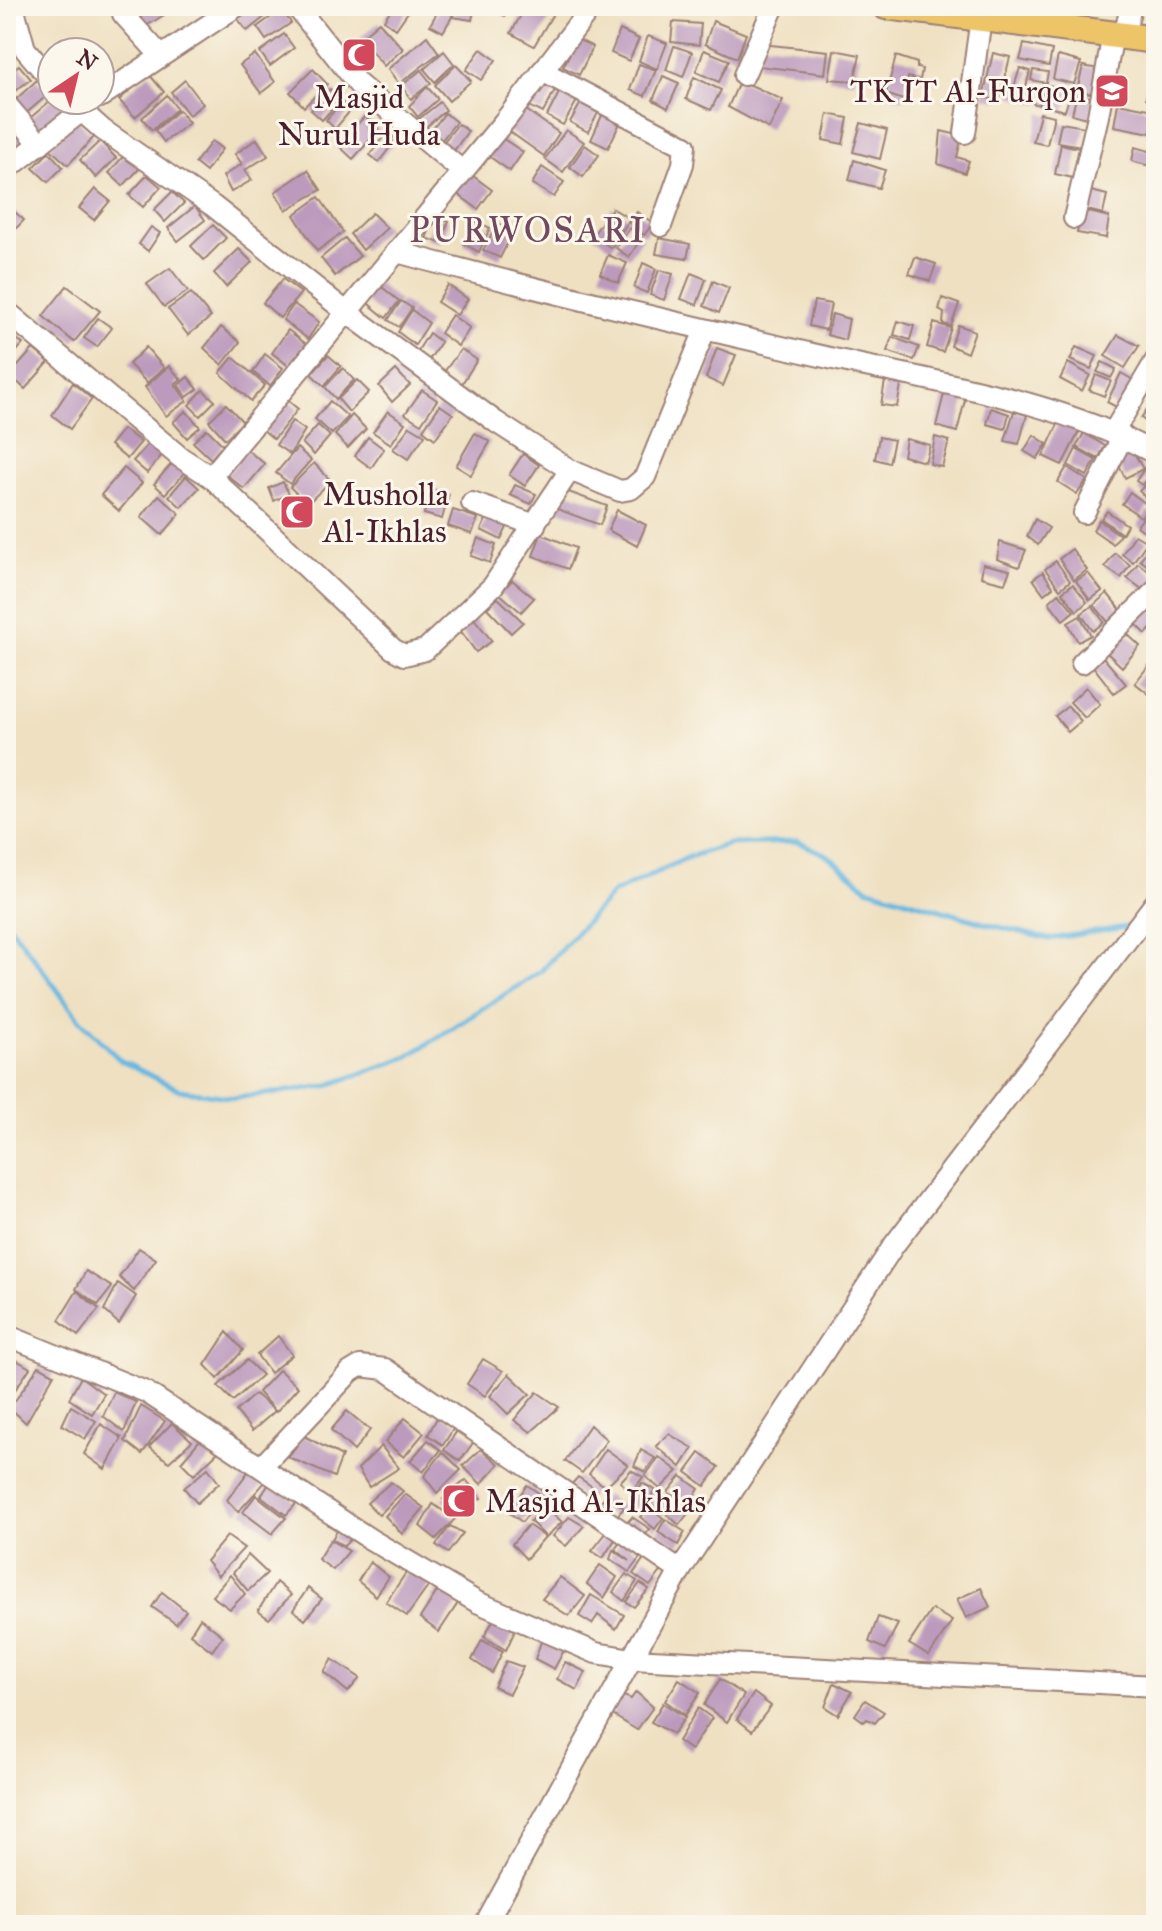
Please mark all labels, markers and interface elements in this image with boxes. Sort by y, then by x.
north arrow [36,36,116,116]
mosque icon: Masjid Nurul Huda [340,36,378,74]
text: N [72,44,103,77]
place label: TK IT Al-Furqon [850,72,1086,111]
school or university icon: TK IT Al-Furqon [1093,72,1131,110]
place label: Masjid Nurul Huda [278,78,441,154]
district label: PURWOSARI [409,208,647,252]
place label: Musholla Al-Ikhlas [321,475,450,551]
mosque icon: Musholla Al-Ikhlas [278,493,316,531]
mosque icon: Masjid Al-Ikhlas [440,1482,478,1520]
place label: Masjid Al-Ikhlas [485,1482,706,1521]

